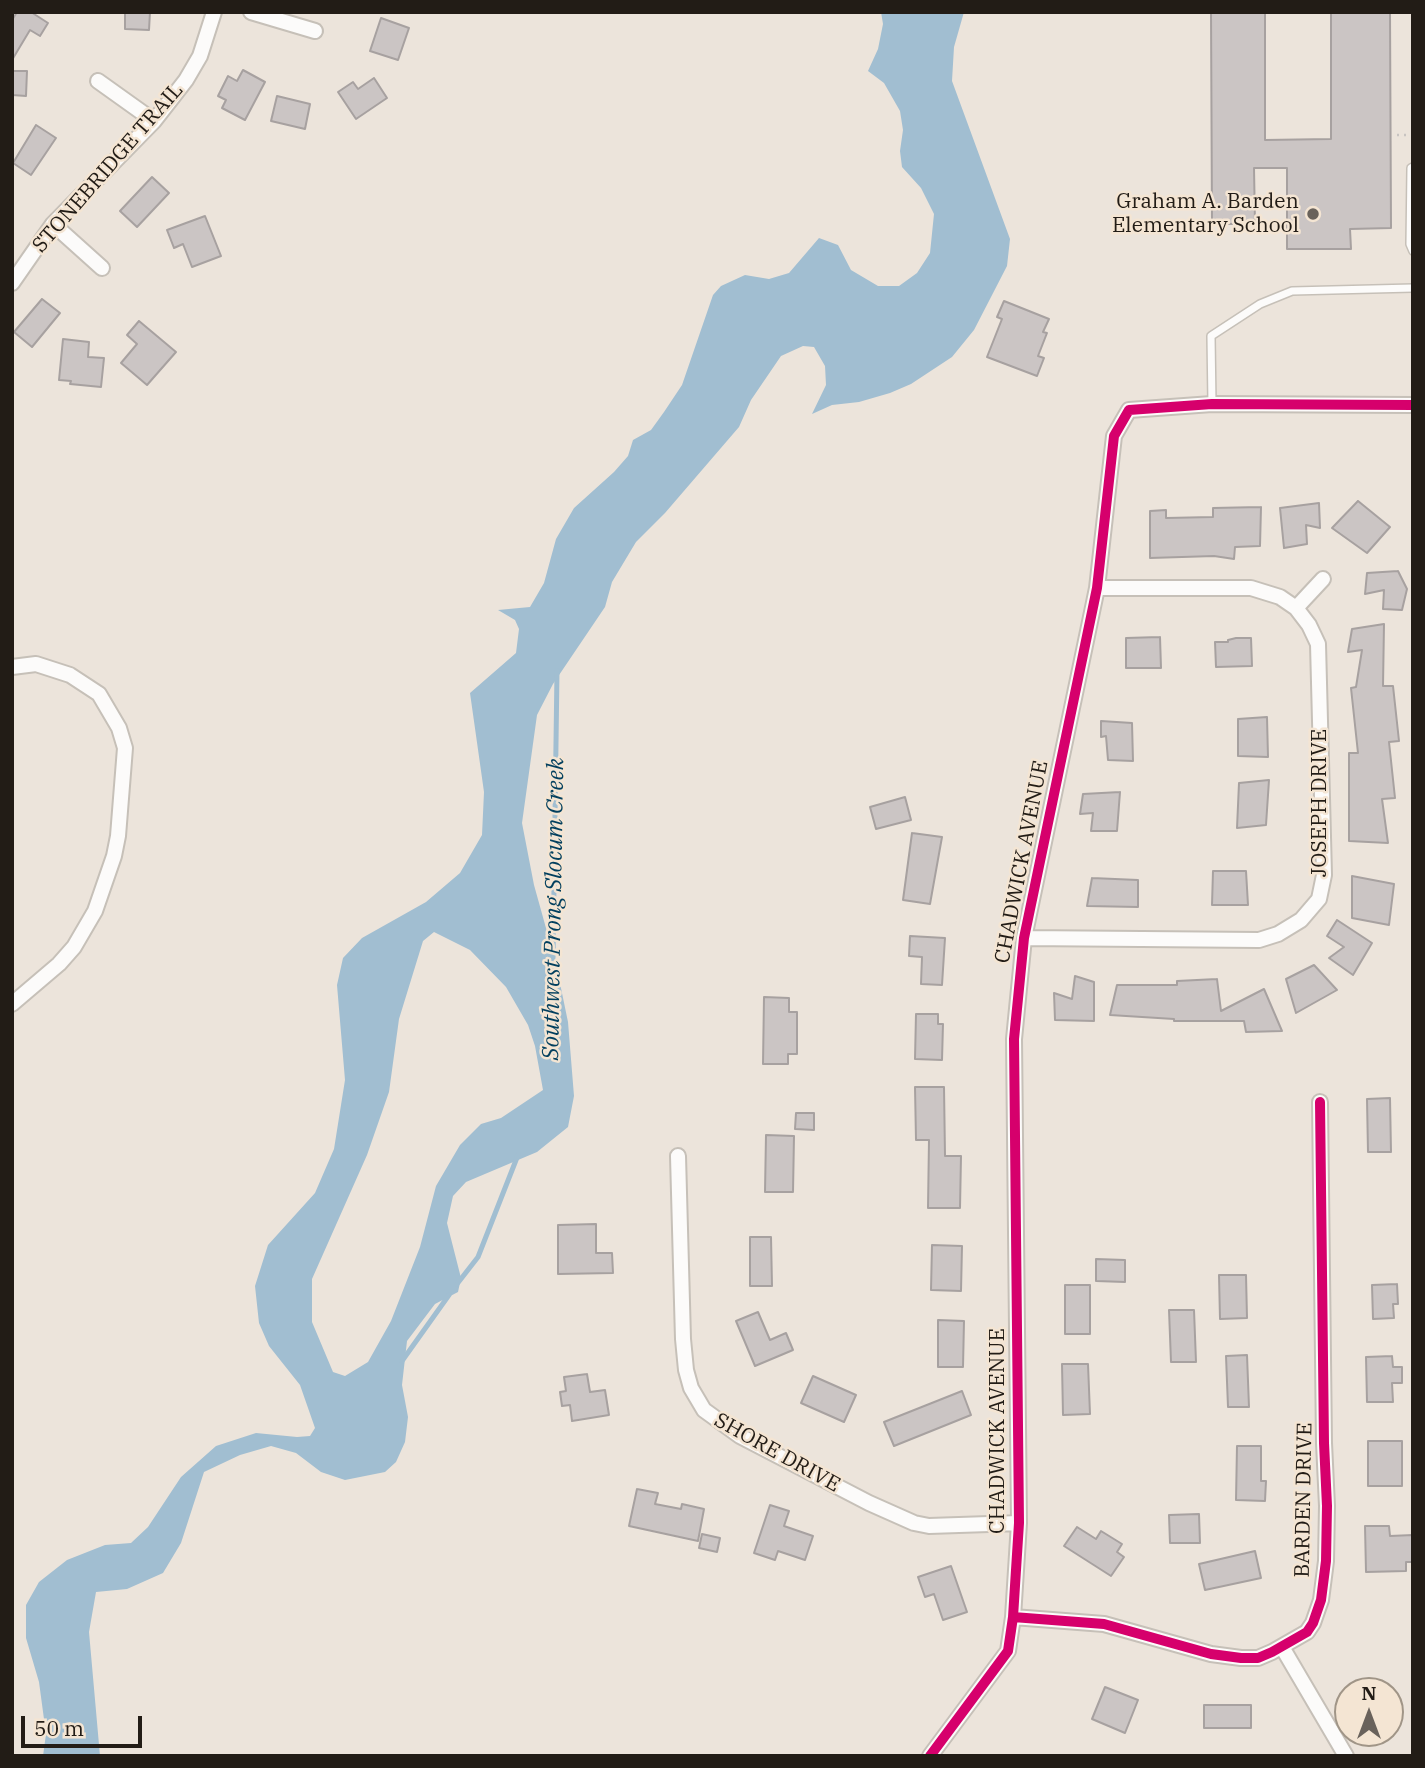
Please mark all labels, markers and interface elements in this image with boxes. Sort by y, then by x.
street label: STONEBRIDGE TRAIL [27,78,189,258]
place label: Graham A. Barden Elementary School [1112,189,1299,239]
marker: Graham A. Barden Elementary School [1305,206,1321,222]
street label: JOSEPH DRIVE [1307,729,1333,877]
water label: Southwest Prong Slocum Creek [538,758,570,1060]
street label: CHADWICK AVENUE [990,759,1054,965]
street label: CHADWICK AVENUE [985,1328,1011,1534]
street label: SHORE DRIVE [710,1408,844,1498]
street label: BARDEN DRIVE [1290,1422,1318,1578]
north arrow [1334,1677,1404,1747]
text: N [1361,1681,1377,1705]
scale bar [24,1702,145,1746]
text: 50 m [34,1714,84,1742]

